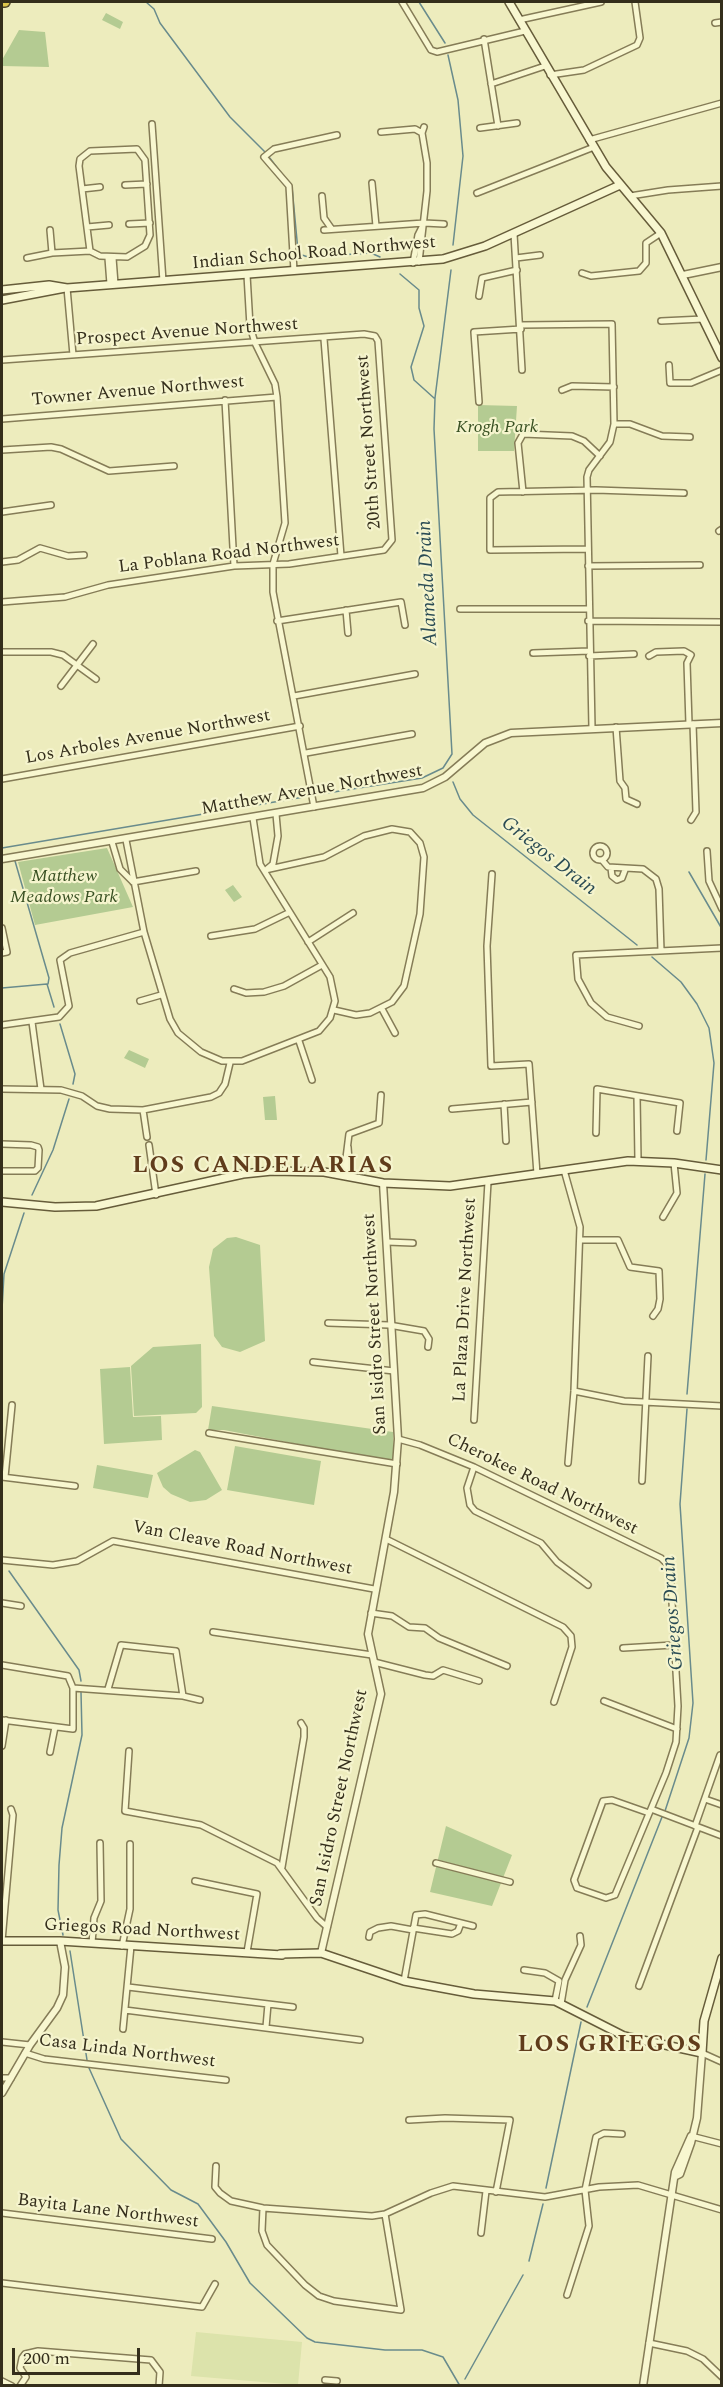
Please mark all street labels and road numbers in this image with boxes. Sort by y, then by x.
street label: Indian School Road Northwest [191,233,437,275]
street label: Prospect Avenue Northwest [75,314,299,352]
street label: 20th Street Northwest [353,354,387,530]
street label: Towner Avenue Northwest [31,372,245,412]
street label: La Poblana Road Northwest [117,531,341,579]
street label: Los Arboles Avenue Northwest [24,706,272,770]
street label: Matthew Avenue Northwest [200,761,424,821]
street label: La Plaza Drive Northwest [450,1197,482,1403]
street label: San Isidro Street Northwest [359,1213,393,1435]
street label: Cherokee Road Northwest [443,1429,641,1541]
street label: Van Cleave Road Northwest [130,1517,354,1581]
street label: San Isidro Street Northwest [306,1687,374,1909]
street label: Griegos Road Northwest [43,1915,241,1947]
street label: Casa Linda Northwest [37,2030,217,2074]
street label: Bayita Lane Northwest [16,2190,200,2234]

